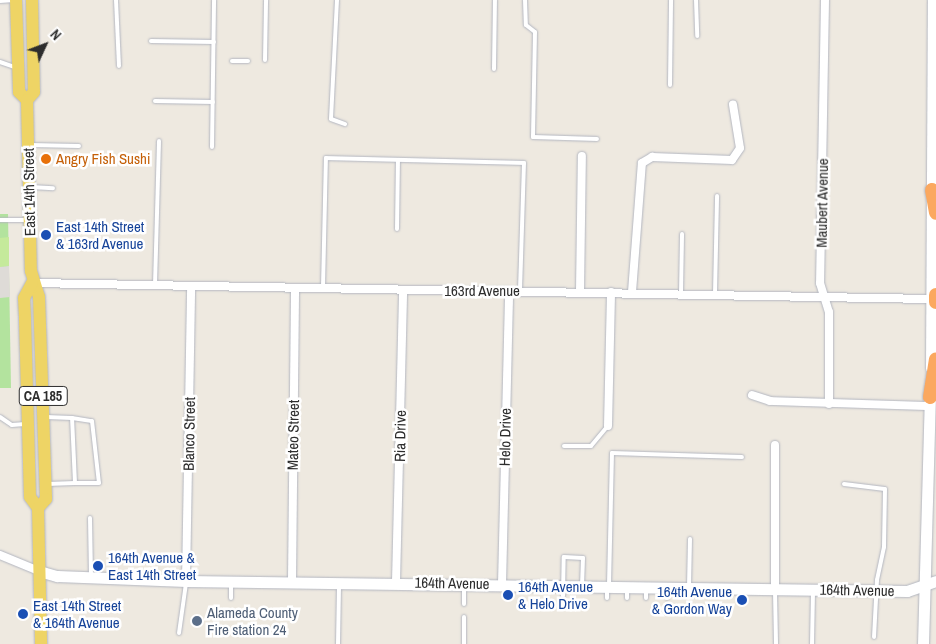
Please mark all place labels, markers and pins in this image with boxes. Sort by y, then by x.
place label: Angry Fish Sushi [56,150,150,168]
marker: Angry Fish Sushi [40,153,52,165]
place label: East 14th Street & 163rd Avenue [56,217,144,252]
marker: East 14th Street & 163rd Avenue [40,229,52,241]
place label: 164th Avenue & East 14th Street [108,548,196,583]
marker: 164th Avenue & East 14th Street [92,560,104,572]
place label: 164th Avenue & Helo Drive [518,577,594,612]
place label: 164th Avenue & Gordon Way [652,582,732,617]
marker: 164th Avenue & Helo Drive [502,589,514,601]
marker: 164th Avenue & Gordon Way [736,594,748,606]
place label: East 14th Street & 164th Avenue [33,596,121,631]
place label: Alameda County Fire station 24 [207,603,298,638]
marker: East 14th Street & 164th Avenue [17,608,29,620]
marker: Alameda County Fire station 24 [191,615,203,627]

